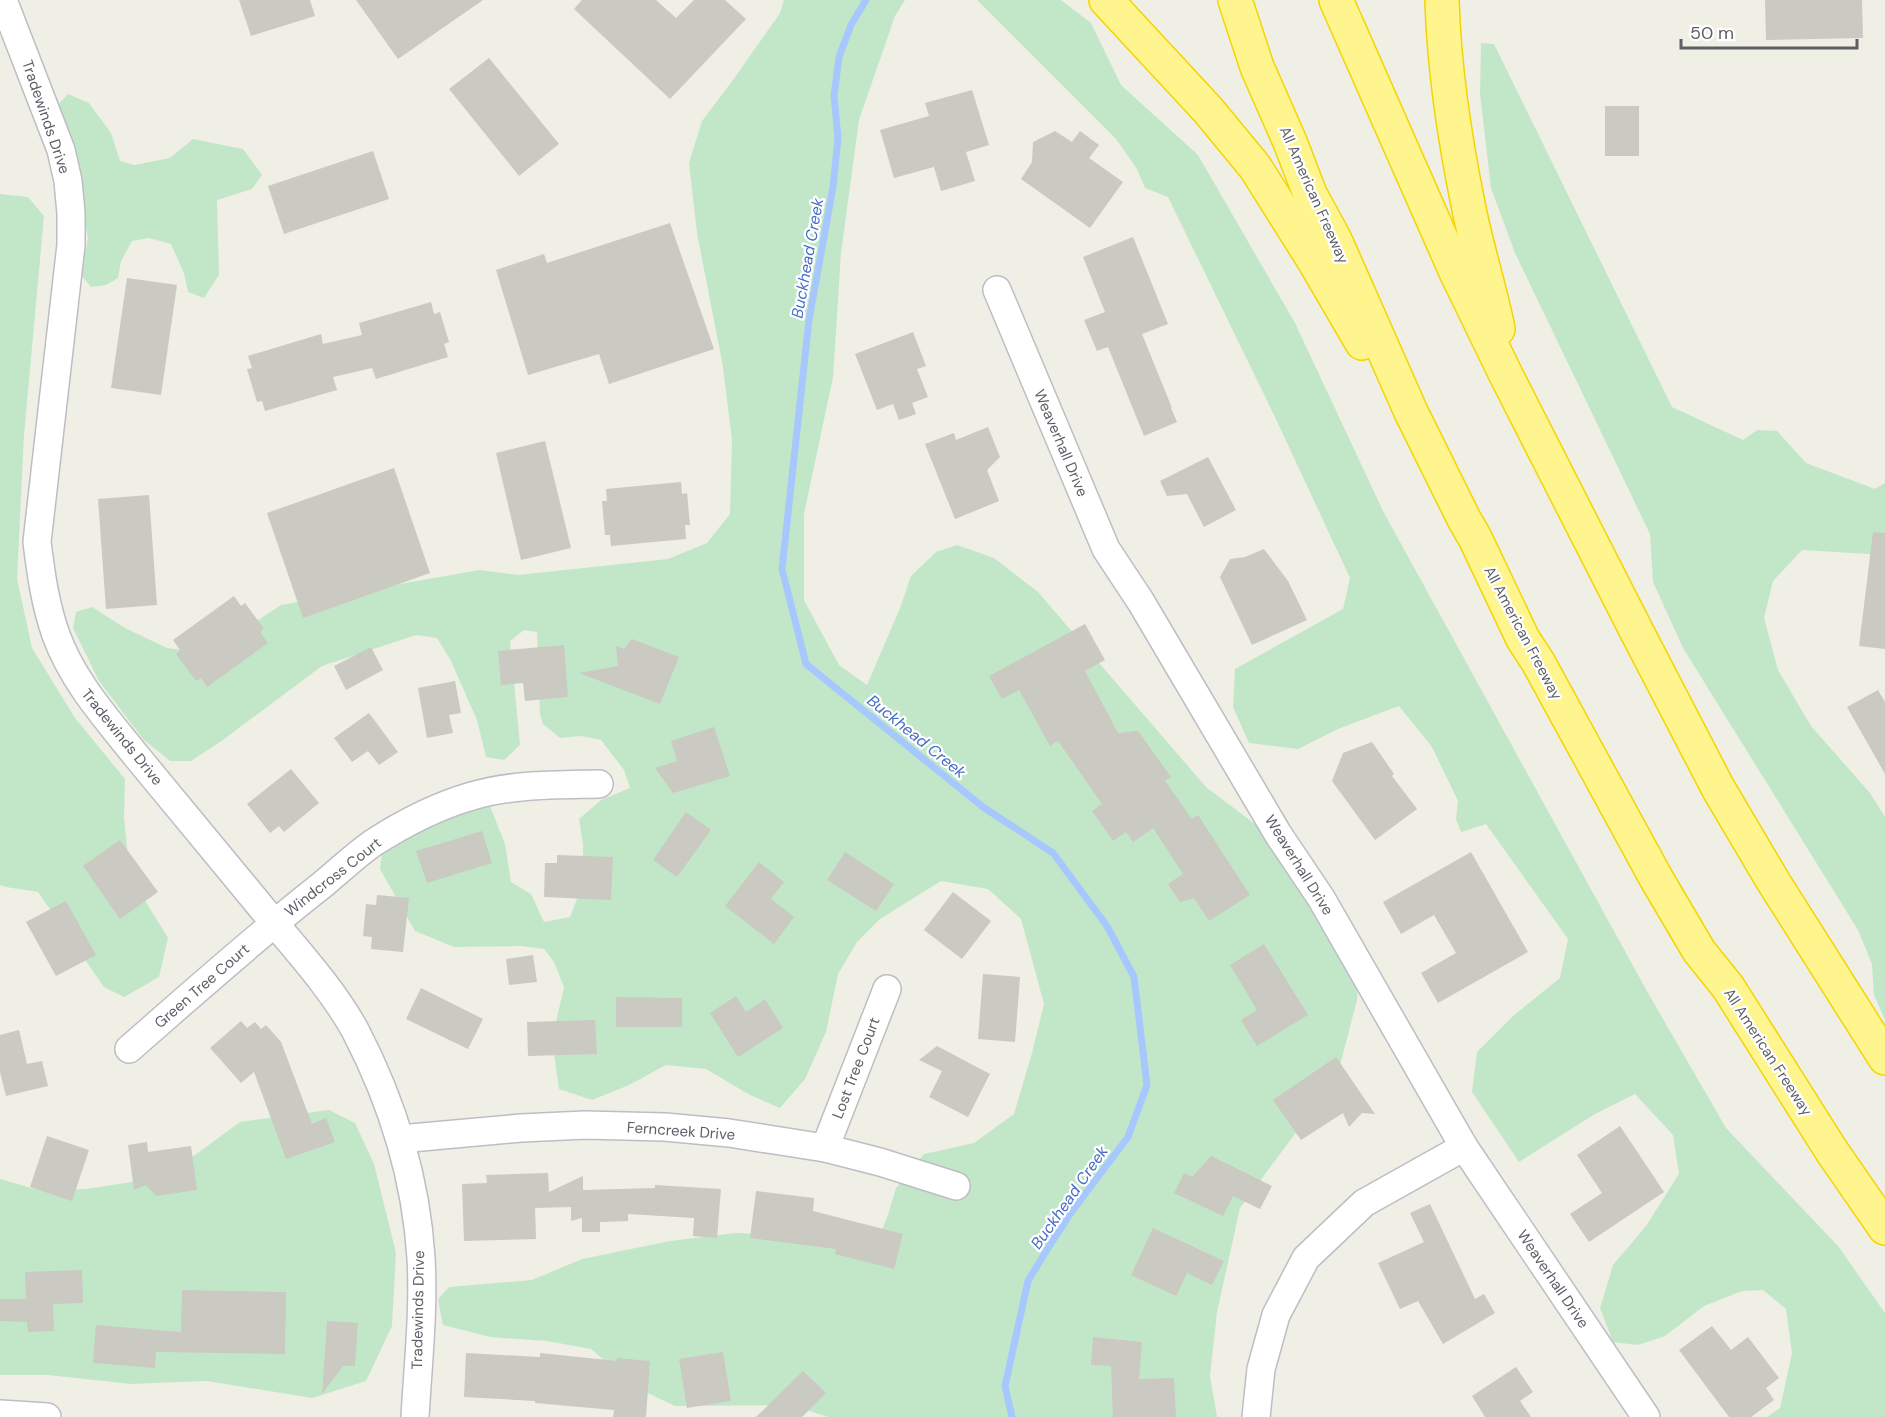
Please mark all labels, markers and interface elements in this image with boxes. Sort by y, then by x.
scale bar [1681,12,1856,50]
text: 50 m [1690,21,1734,45]
street label: Tradewinds Drive [17,57,75,177]
street label: All American Freeway [1275,123,1354,267]
water label: Buckhead Creek [787,196,829,320]
street label: Weaverhall Drive [1029,386,1093,500]
street label: All American Freeway [1479,563,1567,704]
street label: Tradewinds Drive [77,684,167,790]
water label: Buckhead Creek [863,690,971,783]
street label: Weaverhall Drive [1260,811,1338,919]
street label: Windcross Court [281,833,386,921]
street label: Green Tree Court [150,939,254,1033]
street label: All American Freeway [1719,984,1817,1120]
street label: Lost Tree Court [827,1014,885,1122]
street label: Ferncreek Drive [626,1117,736,1145]
water label: Buckhead Creek [1026,1141,1113,1253]
street label: Weaverhall Drive [1513,1226,1593,1332]
street label: Tradewinds Drive [407,1250,429,1370]

